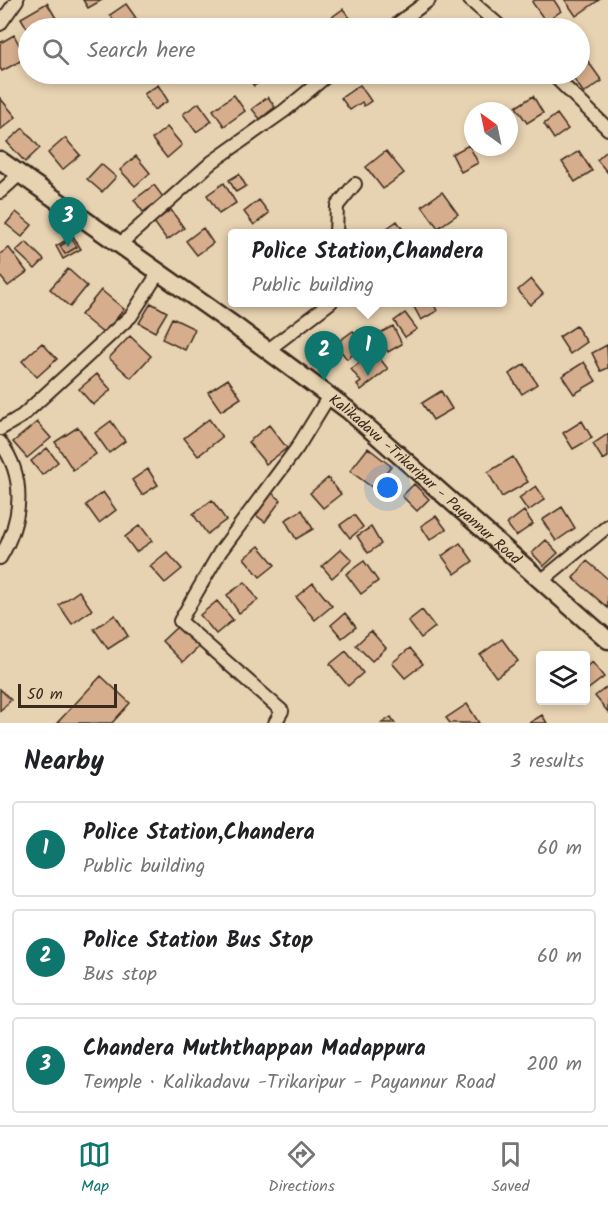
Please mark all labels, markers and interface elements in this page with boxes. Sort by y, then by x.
search box [18,18,590,84]
text: Search here [87,34,195,69]
icon: search [39,35,72,68]
north arrow [464,102,518,156]
pin: 3 [48,198,88,247]
popup [228,229,507,307]
text: Police Station,Chandera [252,235,483,270]
text: Public building [252,270,374,302]
pin: 1 [348,326,388,376]
pin: 2 [304,332,344,381]
street label: Kalikadavu -Trikaripur - Payannur Road [323,389,527,571]
your location [373,473,402,502]
map controls [536,651,590,705]
button: layers [536,651,590,705]
scale bar [18,681,117,708]
text: 50 m [27,682,63,707]
text: Nearby [24,741,104,783]
text: 3 results [510,746,584,778]
text: Police Station,Chandera [83,816,315,851]
text: 1 [42,833,49,865]
text: 60 m [537,833,582,865]
text: Public building [83,851,205,883]
text: Police Station Bus Stop [83,924,313,959]
text: 2 [40,941,51,973]
text: 60 m [537,941,582,973]
text: Bus stop [83,959,157,991]
text: Chandera Muththappan Madappura [83,1032,426,1067]
text: 3 [40,1049,51,1081]
text: 200 m [526,1049,582,1081]
text: Temple · Kalikadavu -Trikaripur - Payannur Road [83,1067,495,1099]
tab: Map [78,1138,111,1199]
tab: Directions [268,1138,335,1199]
tab: Saved [492,1138,530,1199]

